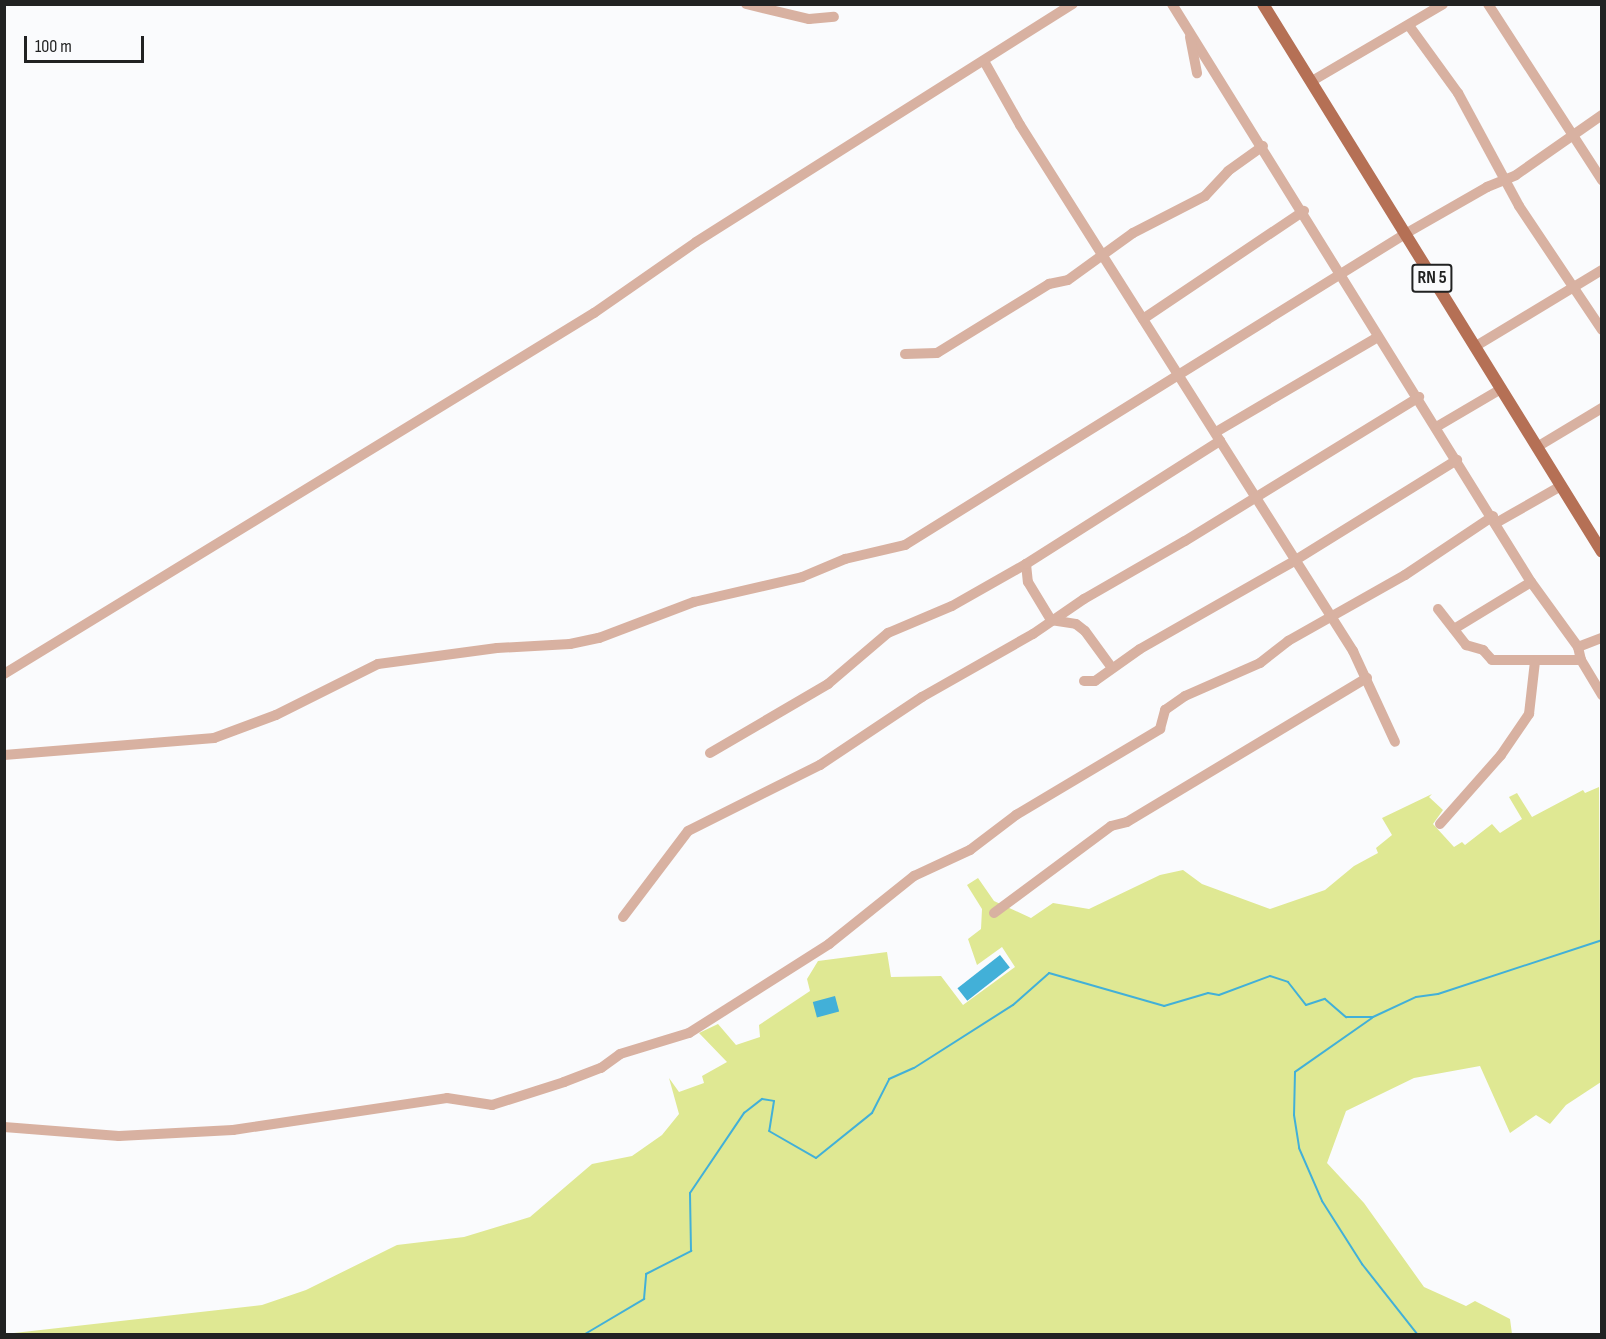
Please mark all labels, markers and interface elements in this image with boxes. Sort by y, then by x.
scale bar [27,24,147,62]
text: 100 m [35,36,72,57]
road number: RN 5 [1411,263,1453,293]

